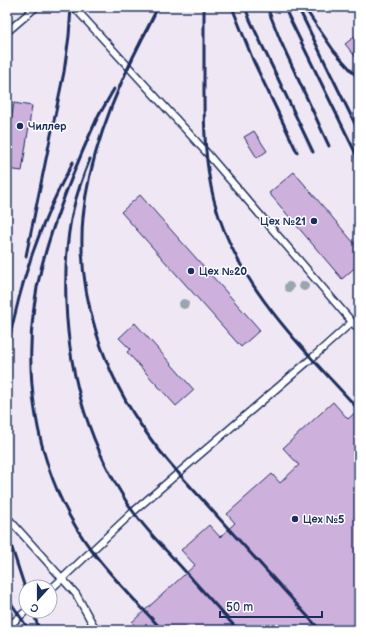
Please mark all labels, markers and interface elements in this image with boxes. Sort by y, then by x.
place label: Чиллер [28,120,67,133]
marker: Чиллер [15,121,25,131]
place label: Цех №21 [260,215,306,228]
marker: Цех №21 [309,216,319,226]
place label: Цех №20 [199,265,247,278]
marker: Цех №20 [186,266,196,276]
place label: Цех №5 [303,513,345,526]
marker: Цех №5 [290,514,300,524]
north arrow [18,579,58,619]
scale bar [220,593,322,619]
text: С [28,600,40,615]
text: 50 m [226,600,253,615]

